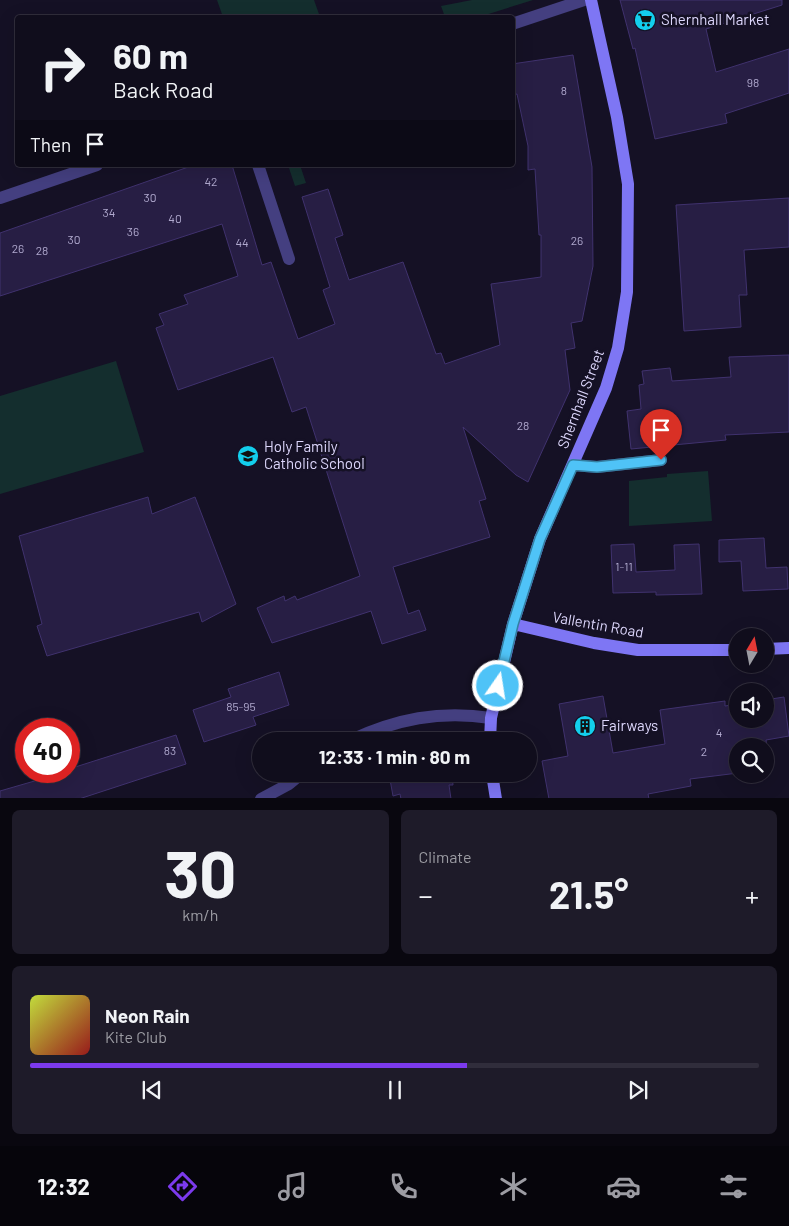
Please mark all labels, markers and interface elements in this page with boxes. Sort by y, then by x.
supermarket icon: Shernhall Market [633,8,657,32]
place label: Shernhall Market [661,10,769,28]
text: 60 m [113,34,188,76]
icon: right [30,35,95,100]
house number: 98 [747,75,759,89]
text: Back Road [113,76,213,102]
house number: 8 [561,83,567,97]
icon: arrive [81,130,109,158]
text: Then [30,133,71,156]
house number: 42 [204,174,218,188]
house number: 30 [144,190,156,204]
house number: 34 [103,205,115,219]
house number: 40 [168,211,182,225]
house number: 36 [127,224,139,238]
house number: 30 [68,232,80,246]
house number: 26 [571,233,583,247]
house number: 44 [235,235,249,249]
house number: 26 [12,241,24,255]
house number: 28 [36,243,48,257]
street label: Shernhall Street [553,346,607,451]
pin [640,409,682,460]
icon: arrive [647,416,675,444]
house number: 28 [517,418,529,432]
place label: Holy Family Catholic School [264,437,365,472]
school or university icon: Holy Family Catholic School [236,444,260,468]
house number: 1-11 [615,559,633,573]
street label: Vallentin Road [551,607,645,641]
north arrow [729,628,774,672]
map controls [729,628,774,783]
position arrow [471,659,523,711]
button: sound [729,683,774,728]
house number: 85-95 [226,699,256,713]
building icon: Fairways [573,714,597,738]
place label: Fairways [601,716,658,734]
speed limit sign: 40 [15,718,80,783]
house number: 4 [716,725,722,739]
button: search [729,738,774,783]
house number: 83 [164,743,176,757]
house number: 2 [701,744,707,758]
text: 12:33 · 1 min · 80 m [319,745,470,768]
text: 30 [164,833,236,911]
text: Climate [419,847,471,866]
text: 21.5° [549,871,629,917]
text: − [419,878,433,912]
text: + [745,878,759,912]
text: km/h [182,905,218,924]
text: Neon Rain [105,1004,190,1027]
text: Kite Club [105,1027,167,1046]
icon: previous [138,1076,166,1104]
icon: pause [381,1076,409,1104]
icon: next [624,1076,652,1104]
icon: directions [165,1169,200,1204]
icon: music [275,1169,310,1204]
icon: phone [386,1169,421,1204]
icon: climate [496,1169,531,1204]
icon: car [606,1169,641,1204]
icon: filters [716,1169,751,1204]
text: 12:32 [38,1173,90,1199]

